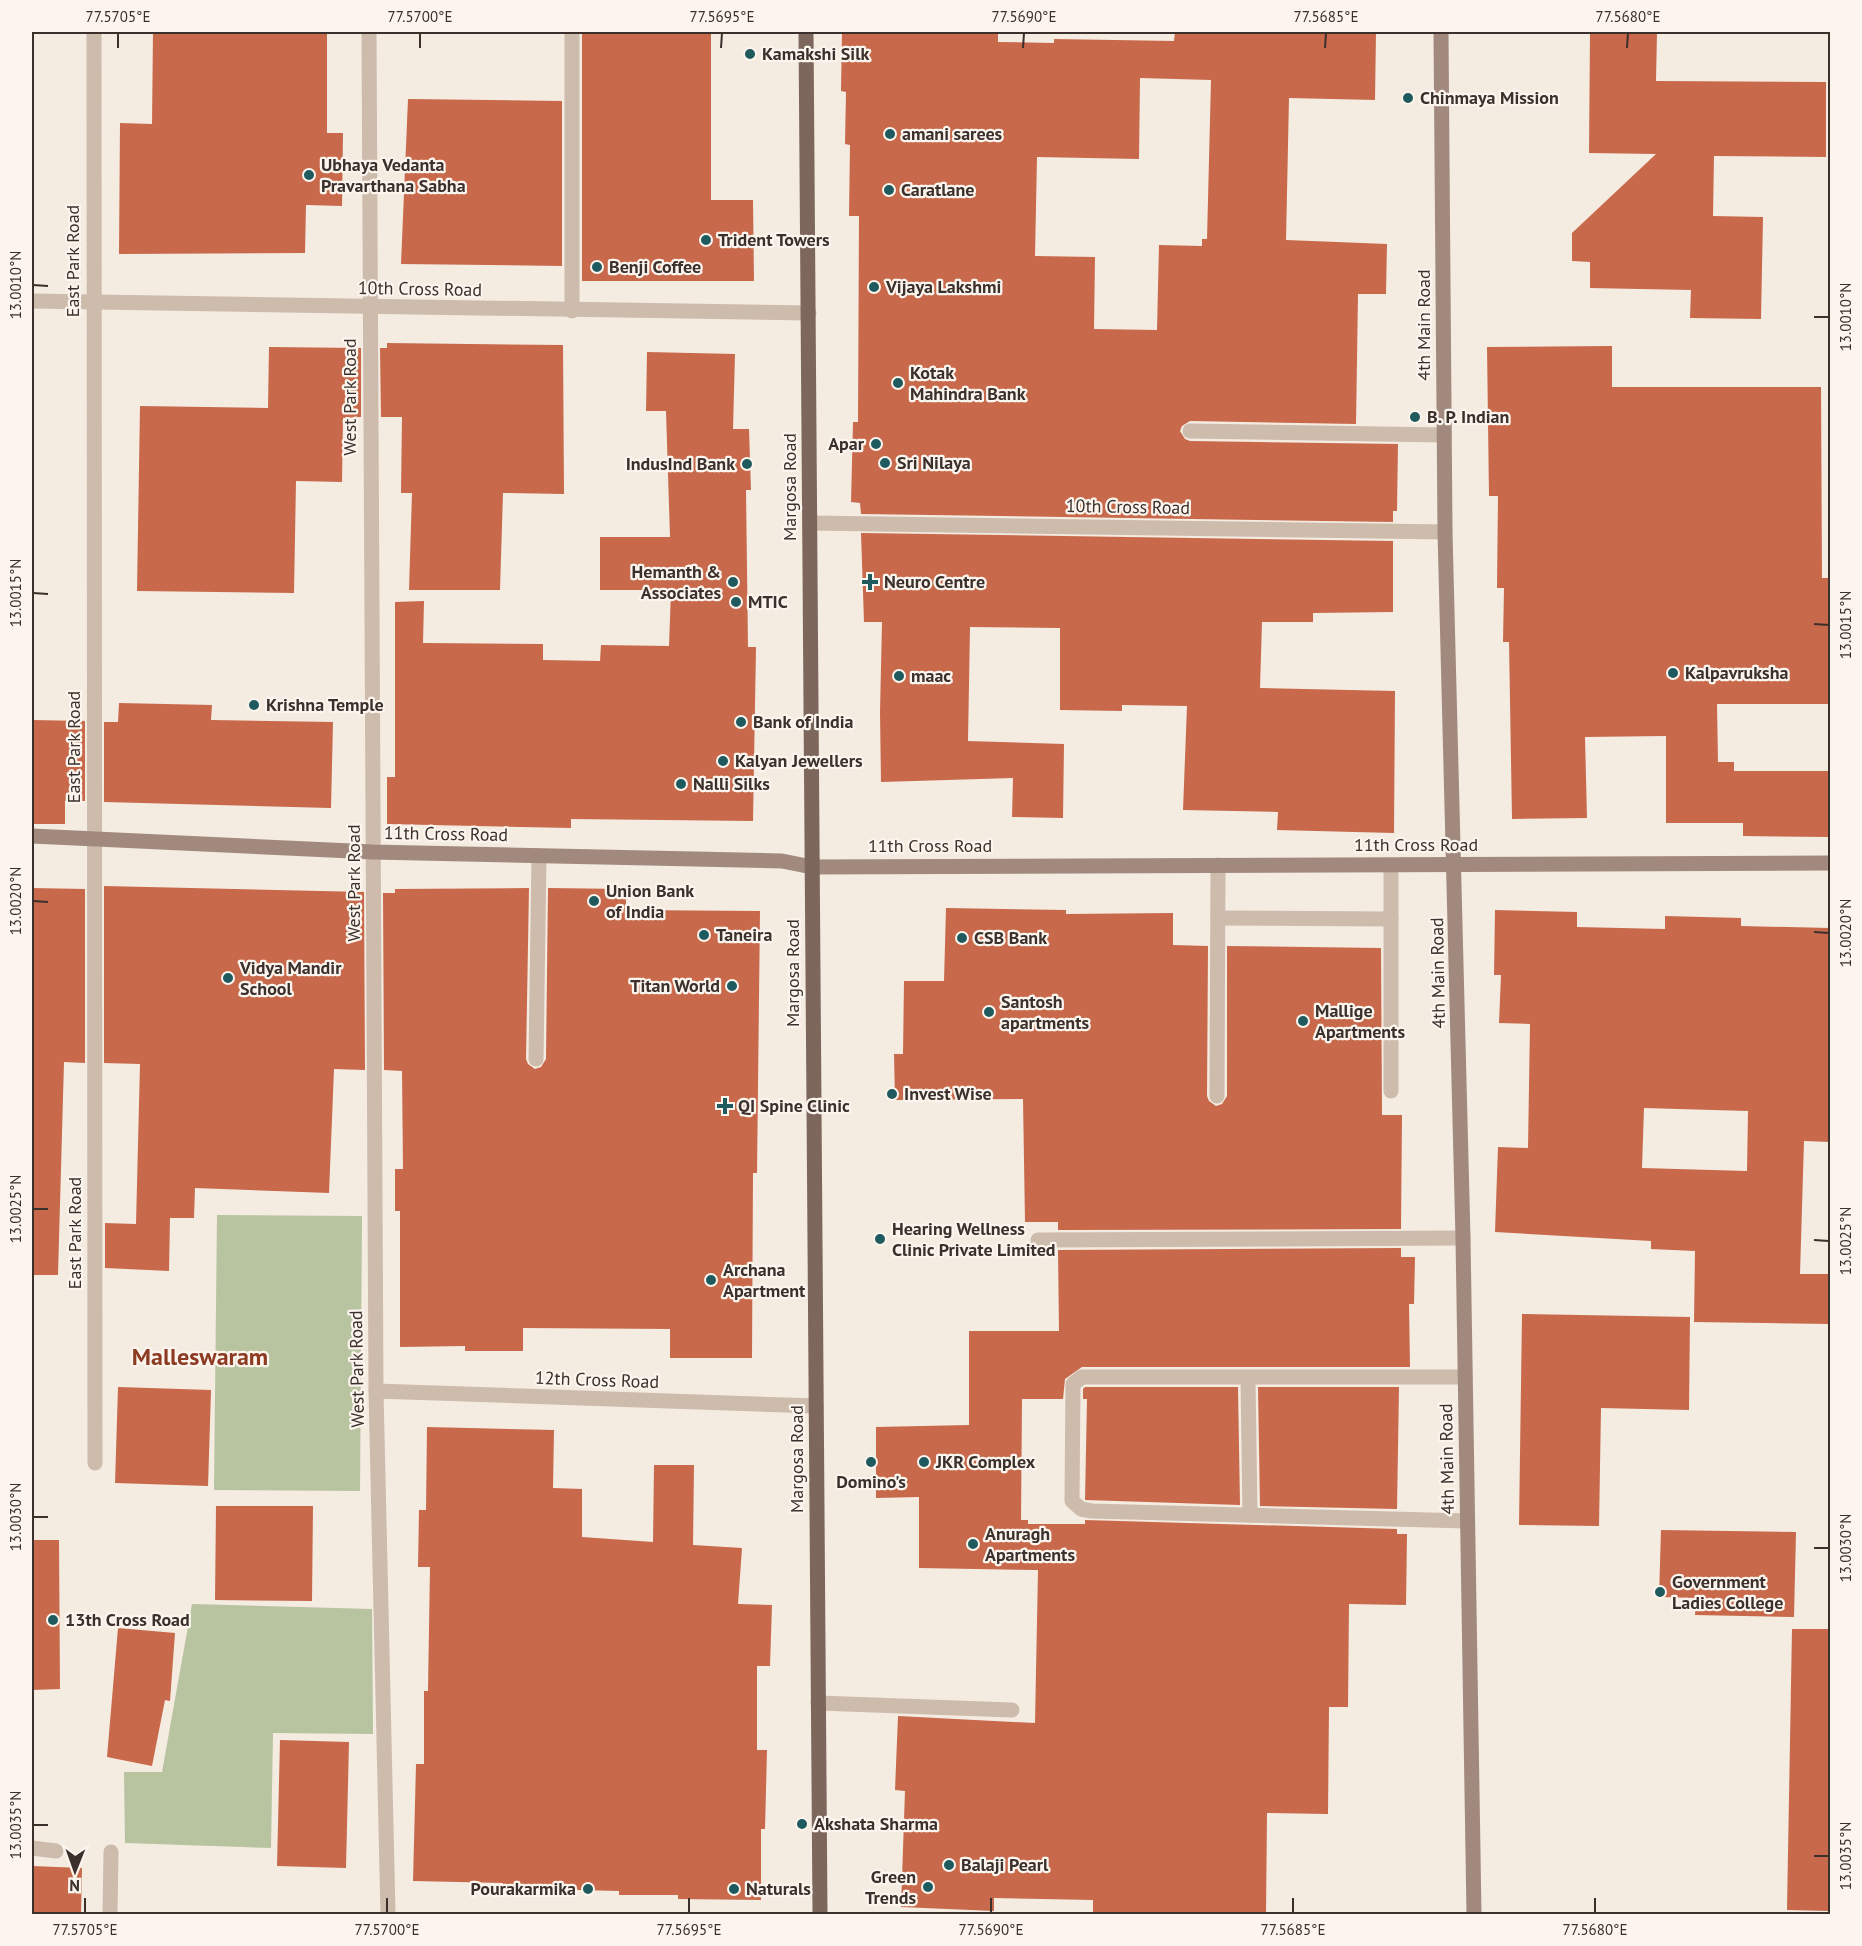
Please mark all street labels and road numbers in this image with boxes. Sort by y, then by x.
street label: East Park Road [61,205,84,317]
street label: 4th Main Road [1412,269,1435,381]
street label: 10th Cross Road [358,276,482,301]
street label: West Park Road [338,338,361,456]
street label: Margosa Road [778,433,801,541]
street label: 10th Cross Road [1066,494,1190,519]
street label: East Park Road [62,691,85,803]
street label: 11th Cross Road [384,821,508,846]
street label: West Park Road [342,824,365,942]
street label: 11th Cross Road [1354,833,1478,856]
street label: 11th Cross Road [868,834,992,857]
street label: 4th Main Road [1425,917,1450,1029]
street label: Margosa Road [781,919,804,1027]
street label: East Park Road [63,1177,86,1289]
street label: West Park Road [344,1310,369,1428]
street label: 12th Cross Road [535,1366,659,1393]
street label: 4th Main Road [1434,1403,1459,1515]
street label: Margosa Road [785,1405,808,1513]

